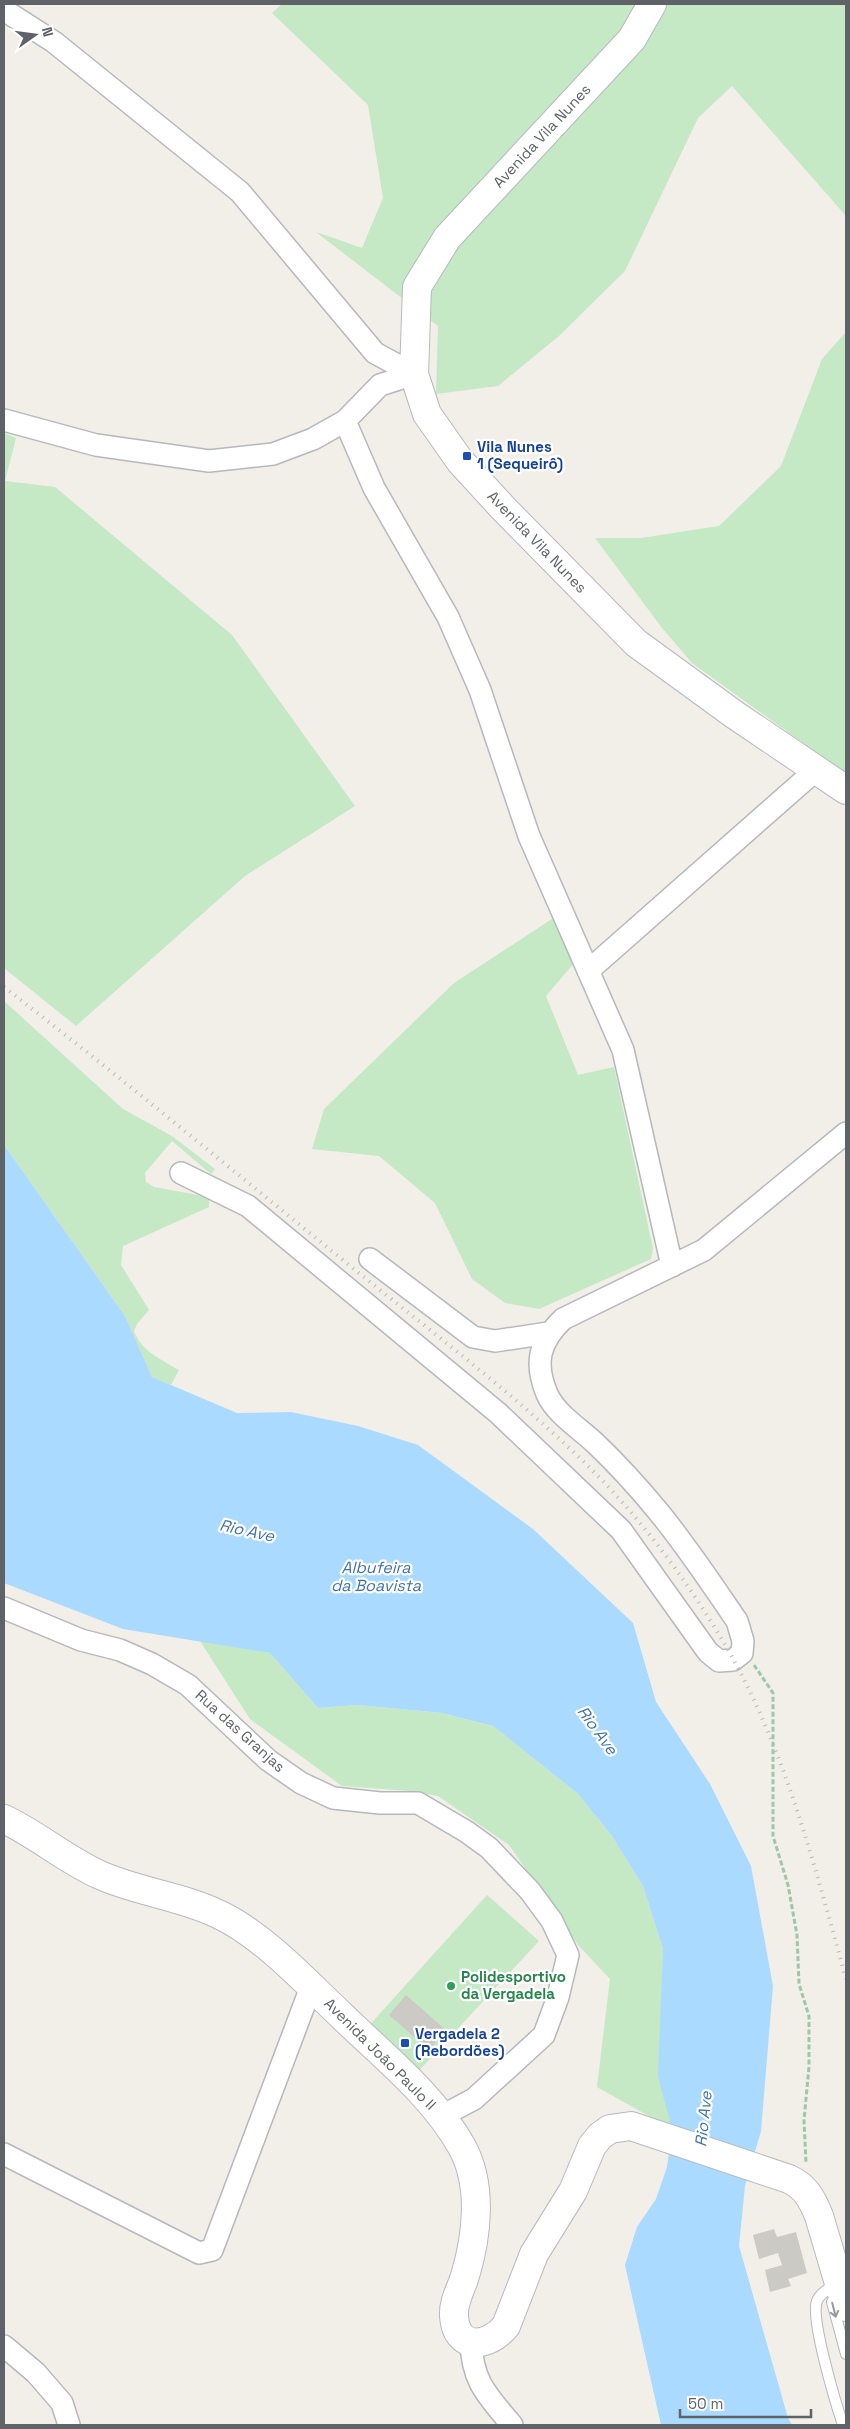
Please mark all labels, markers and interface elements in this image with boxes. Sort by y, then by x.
north arrow [10,10,60,60]
text: N [38,25,57,39]
street label: Avenida Vila Nunes [489,80,595,191]
place label: Vila Nunes 1 (Sequeirô) [477,437,563,473]
marker: Vila Nunes 1 (Sequeirô) [461,450,473,462]
street label: Avenida Vila Nunes [484,487,591,597]
water label: Rio Ave [218,1514,277,1547]
water label: Albufeira da Boavista [331,1557,422,1596]
street label: Rua das Granjas [191,1685,289,1776]
water label: Rio Ave [573,1702,623,1759]
place label: Polidesportivo da Vergadela [461,1967,566,2003]
marker: Polidesportivo da Vergadela [445,1980,457,1992]
street label: Avenida João Paulo II [320,1994,440,2114]
place label: Vergadela 2 (Rebordões) [415,2024,505,2060]
marker: Vergadela 2 (Rebordões) [399,2037,411,2049]
water label: Rio Ave [690,2090,717,2148]
one-way arrow [830,2302,839,2318]
scale bar [680,2386,811,2418]
text: 50 m [688,2394,723,2413]

